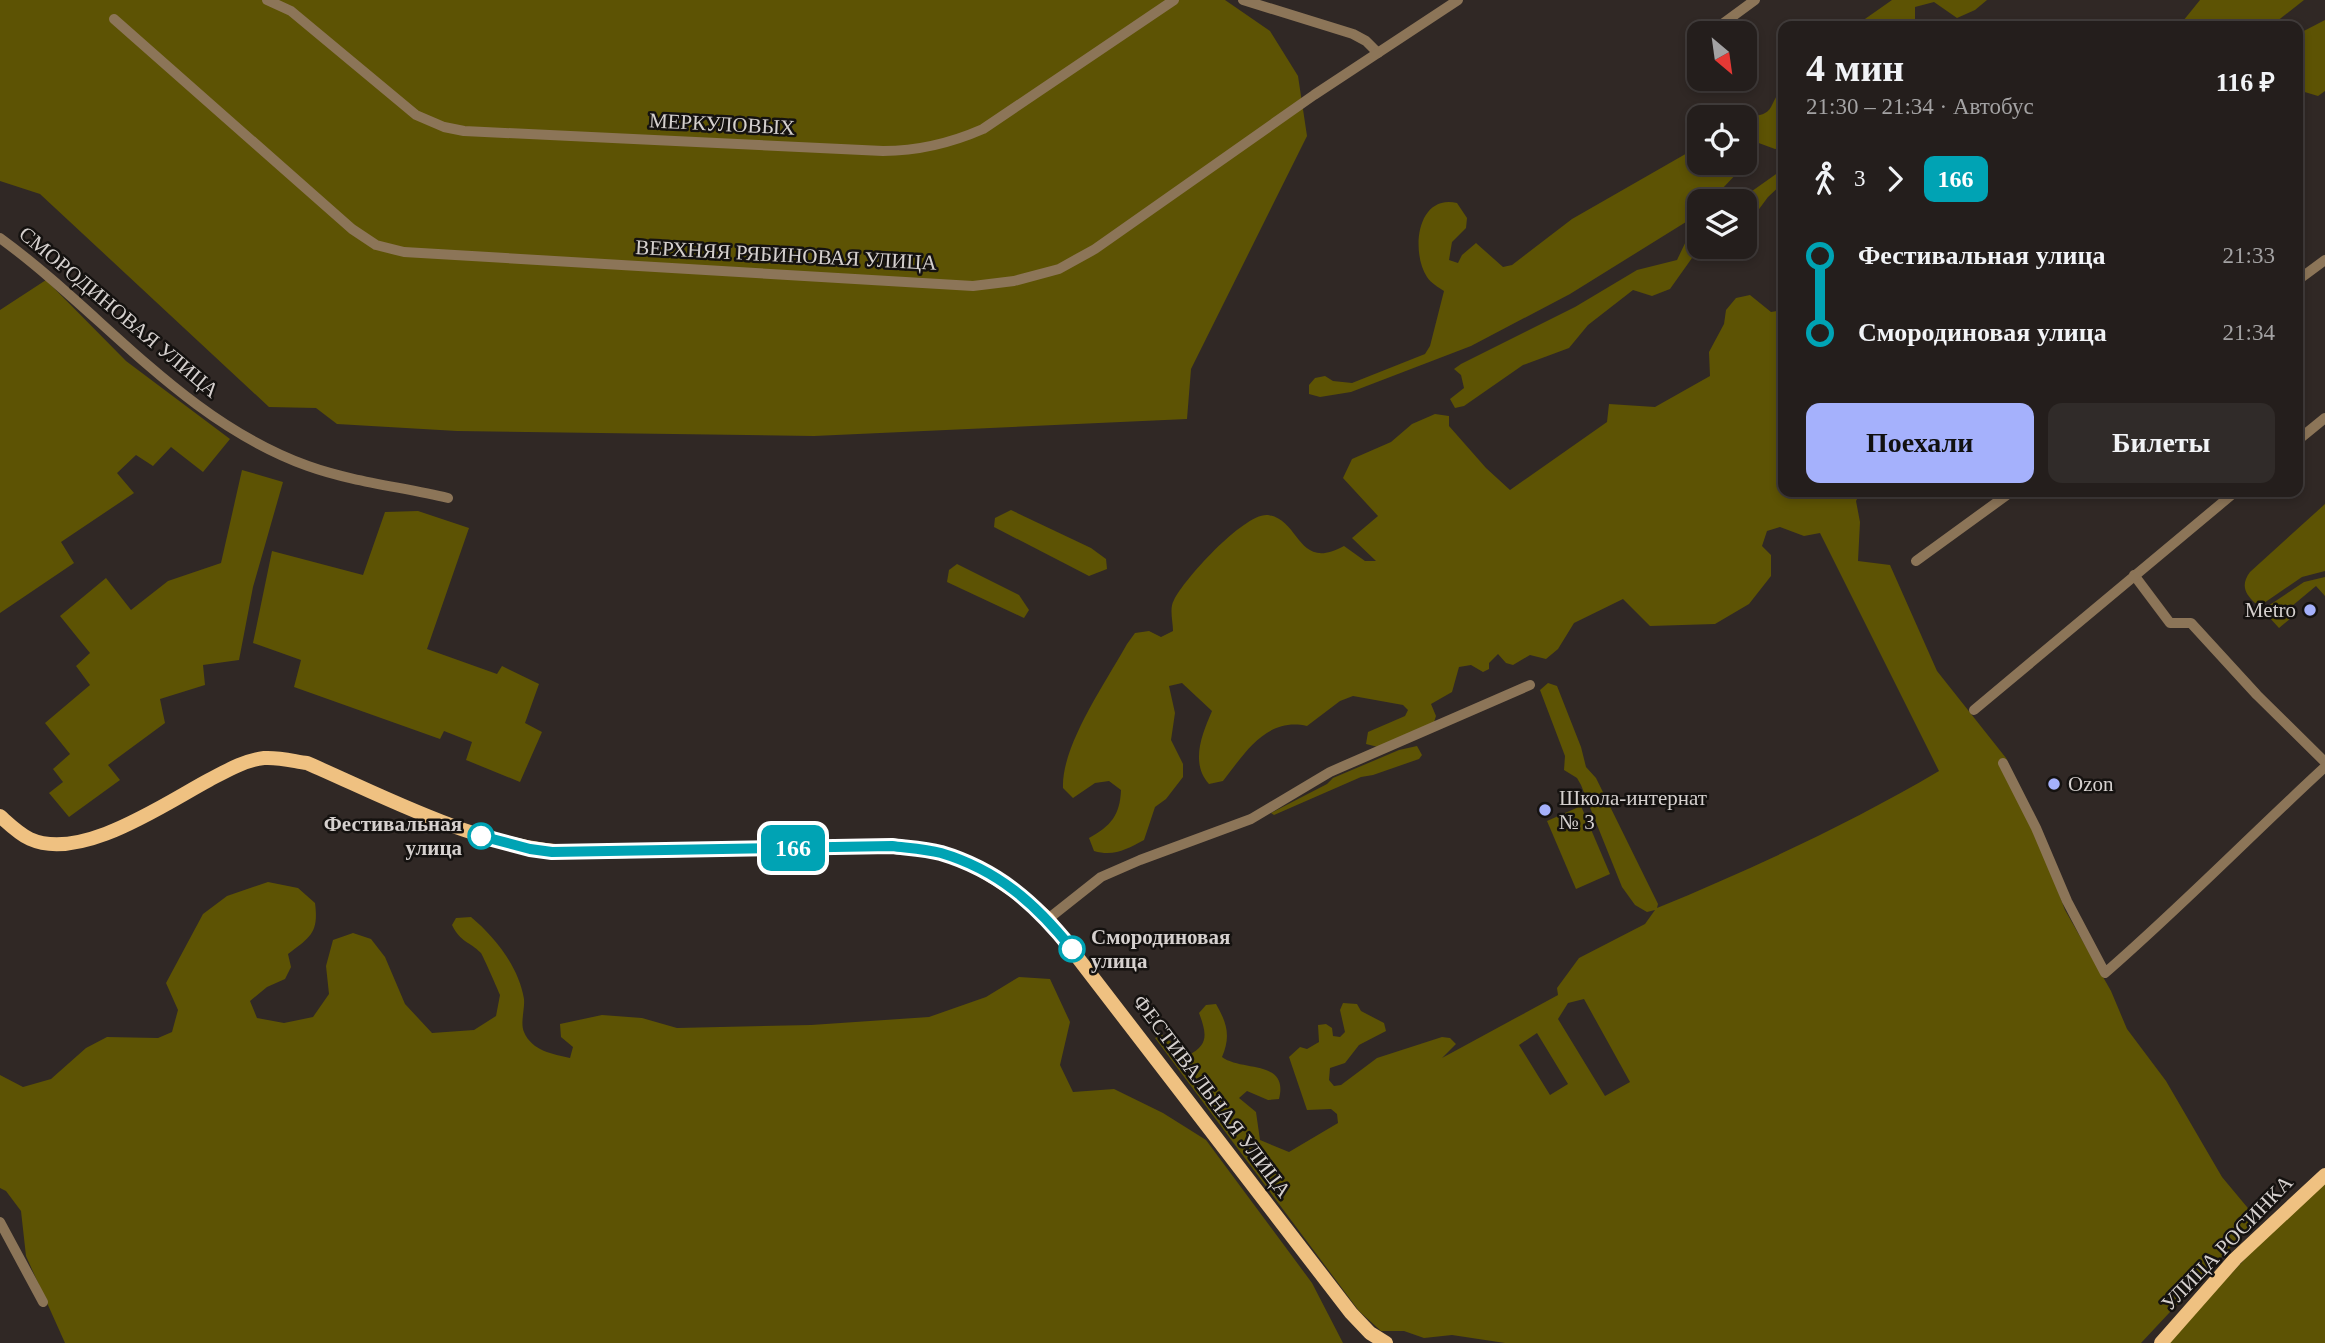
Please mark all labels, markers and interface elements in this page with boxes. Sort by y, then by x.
north arrow [1687,21,1757,91]
map controls [1687,21,1757,259]
text: 4 мин [1806,47,1904,89]
text: 116 ₽ [2216,68,2275,97]
text: 21:30 – 21:34 · Автобус [1806,94,2034,119]
button: locate [1687,105,1757,175]
street label: МЕРКУЛОВЫХ [648,108,796,140]
icon: walk [1806,160,1844,198]
icon: forward [1876,160,1914,198]
text: 3 [1854,166,1866,191]
text: 166 [1938,166,1974,192]
button: layers [1687,189,1757,259]
street label: СМОРОДИНОВАЯ УЛИЦА [14,221,224,403]
street label: ВЕРХНЯЯ РЯБИНОВАЯ УЛИЦА [635,235,938,275]
text: Фестивальная улица [1858,241,2106,270]
text: 21:33 [2223,243,2275,268]
text: Смородиновая улица [1858,318,2107,347]
text: 21:34 [2223,320,2275,345]
button: Поехали [1806,403,2034,483]
button: Билеты [2048,403,2275,483]
place label: Metro [2245,598,2296,622]
marker: Metro [2302,602,2318,618]
place label: Ozon [2068,772,2114,796]
marker: Ozon [2046,776,2062,792]
place label: Школа-интернат № 3 [1559,786,1707,834]
marker: Школа-интернат № 3 [1537,802,1553,818]
place label: Фестивальная улица [324,812,462,860]
marker: Фестивальная улица [468,823,494,849]
line badge: 166 [753,825,833,871]
text: 166 [775,835,811,861]
place label: Смородиновая улица [1091,925,1230,973]
marker: Смородиновая улица [1059,936,1085,962]
street label: ФЕСТИВАЛЬНАЯ УЛИЦА [1128,990,1297,1203]
street label: УЛИЦА РОСИНКА [2156,1170,2298,1315]

